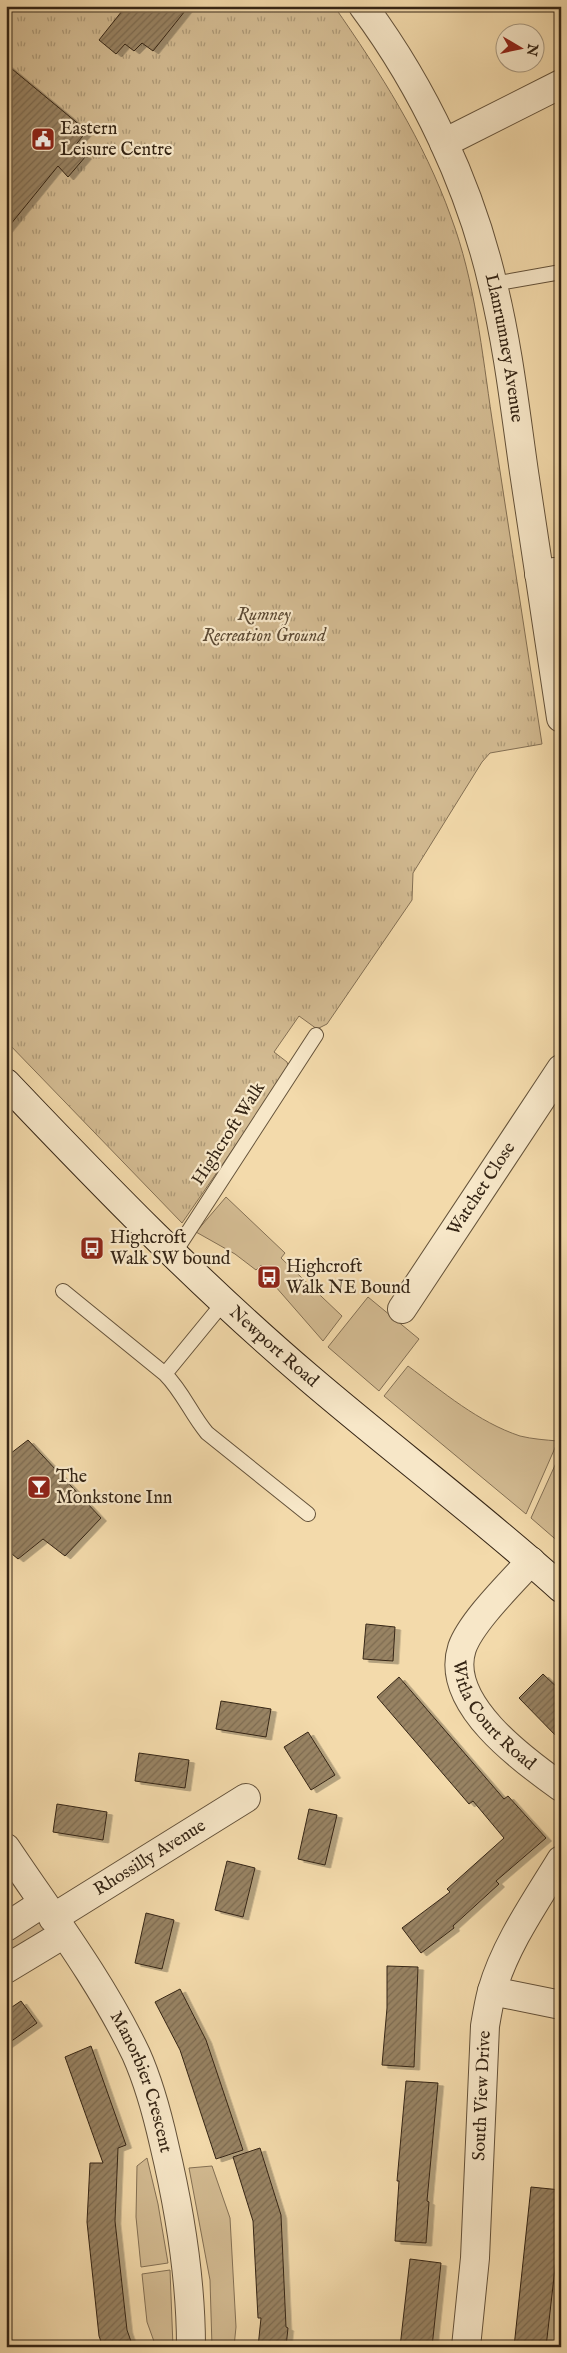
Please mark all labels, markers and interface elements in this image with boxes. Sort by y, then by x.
north arrow [494,22,544,72]
text: N [522,41,542,57]
place label: Eastern Leisure Centre [60,118,172,162]
public building icon: Eastern Leisure Centre [30,126,56,152]
street label: Llanrumney Avenue [479,271,529,424]
park label: Rumney Recreation Ground [202,604,327,648]
street label: Highcroft Walk [187,1078,271,1190]
street label: Watchet Close [442,1138,521,1240]
place label: Highcroft Walk SW bound [110,1227,231,1271]
bus stop icon: Highcroft Walk SW bound [79,1235,105,1261]
place label: Highcroft Walk NE Bound [286,1256,411,1300]
bus stop icon: Highcroft Walk NE Bound [256,1264,282,1290]
street label: Newport Road [224,1301,324,1393]
place label: The Monkstone Inn [56,1466,173,1510]
bar icon: The Monkstone Inn [26,1474,52,1500]
street label: Witla Court Road [447,1659,541,1776]
street label: Rhossilly Avenue [89,1814,210,1901]
street label: Manorbier Crescent [104,2007,177,2155]
street label: South View Drive [468,2030,496,2161]

